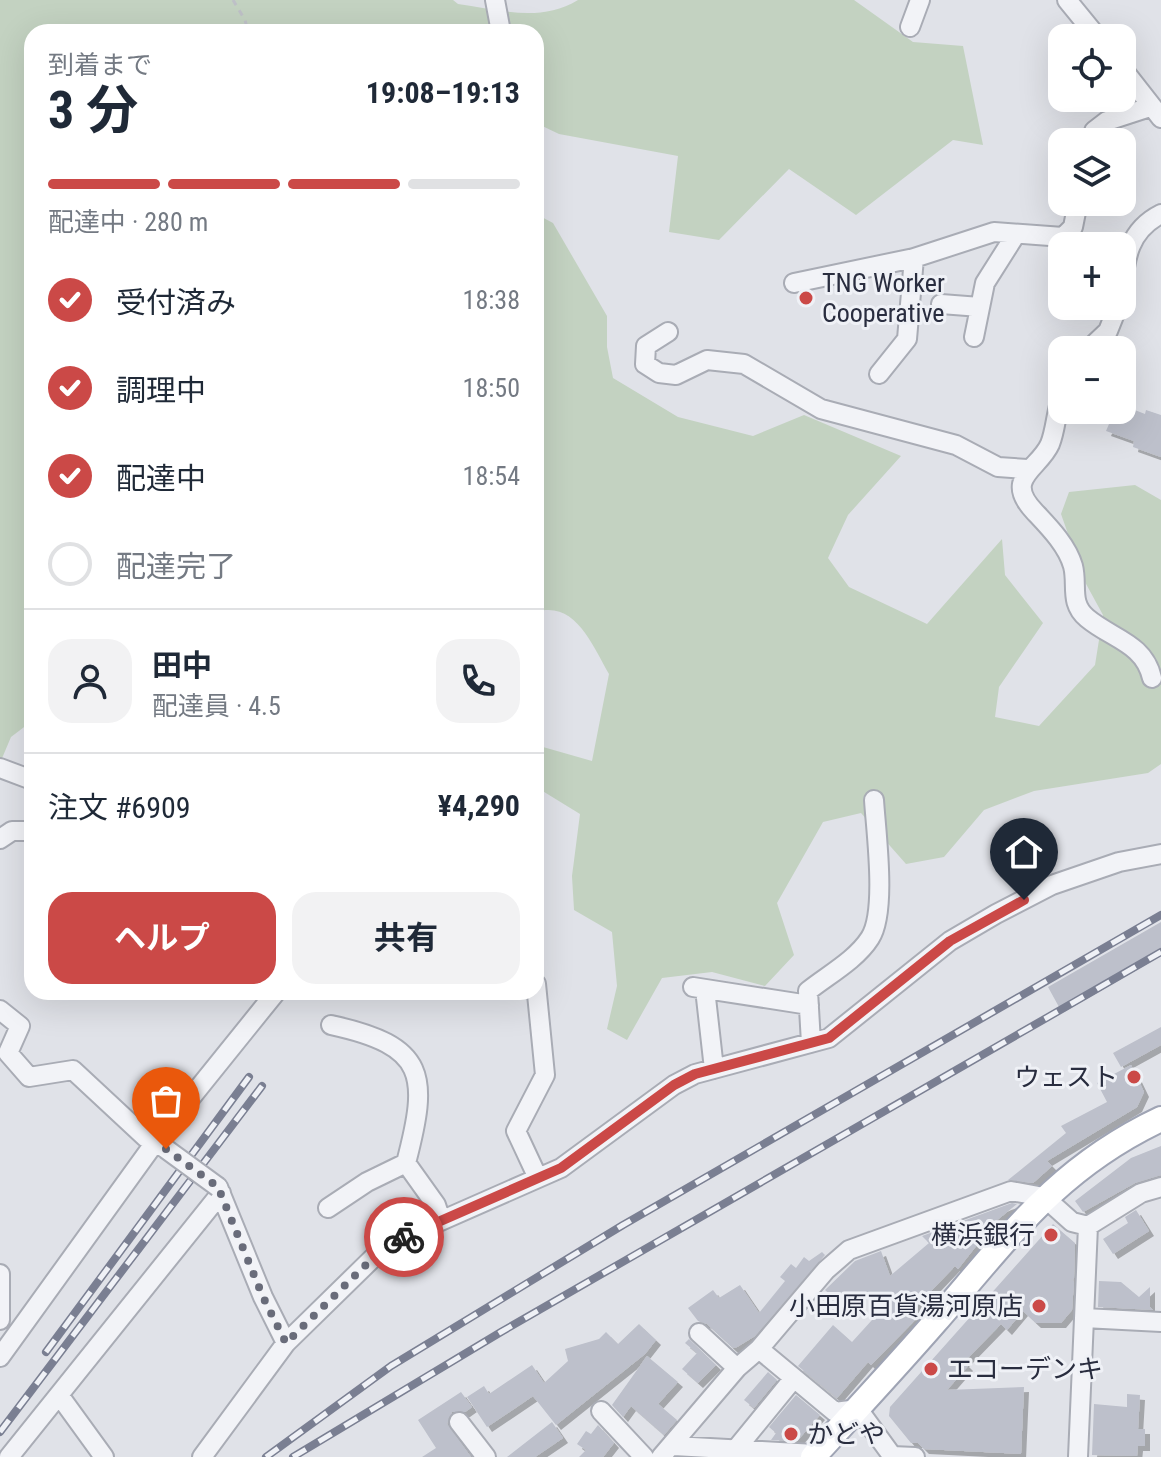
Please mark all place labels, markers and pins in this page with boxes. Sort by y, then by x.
place label: TNG Worker Cooperative [822,268,945,328]
marker: TNG Worker Cooperative [797,289,815,307]
pin [990,818,1058,900]
place label: ウェスト [1014,1062,1118,1092]
pin [132,1067,200,1149]
marker: ウェスト [1125,1068,1143,1086]
place label: 横浜銀行 [931,1220,1035,1250]
marker: 横浜銀行 [1042,1226,1060,1244]
place label: 小田原百貨湯河原店 [789,1291,1023,1321]
marker: 小田原百貨湯河原店 [1030,1297,1048,1315]
place label: エコーデンキ [947,1354,1103,1384]
marker: エコーデンキ [922,1360,940,1378]
place label: かどや [807,1419,885,1449]
marker: かどや [782,1425,800,1443]

